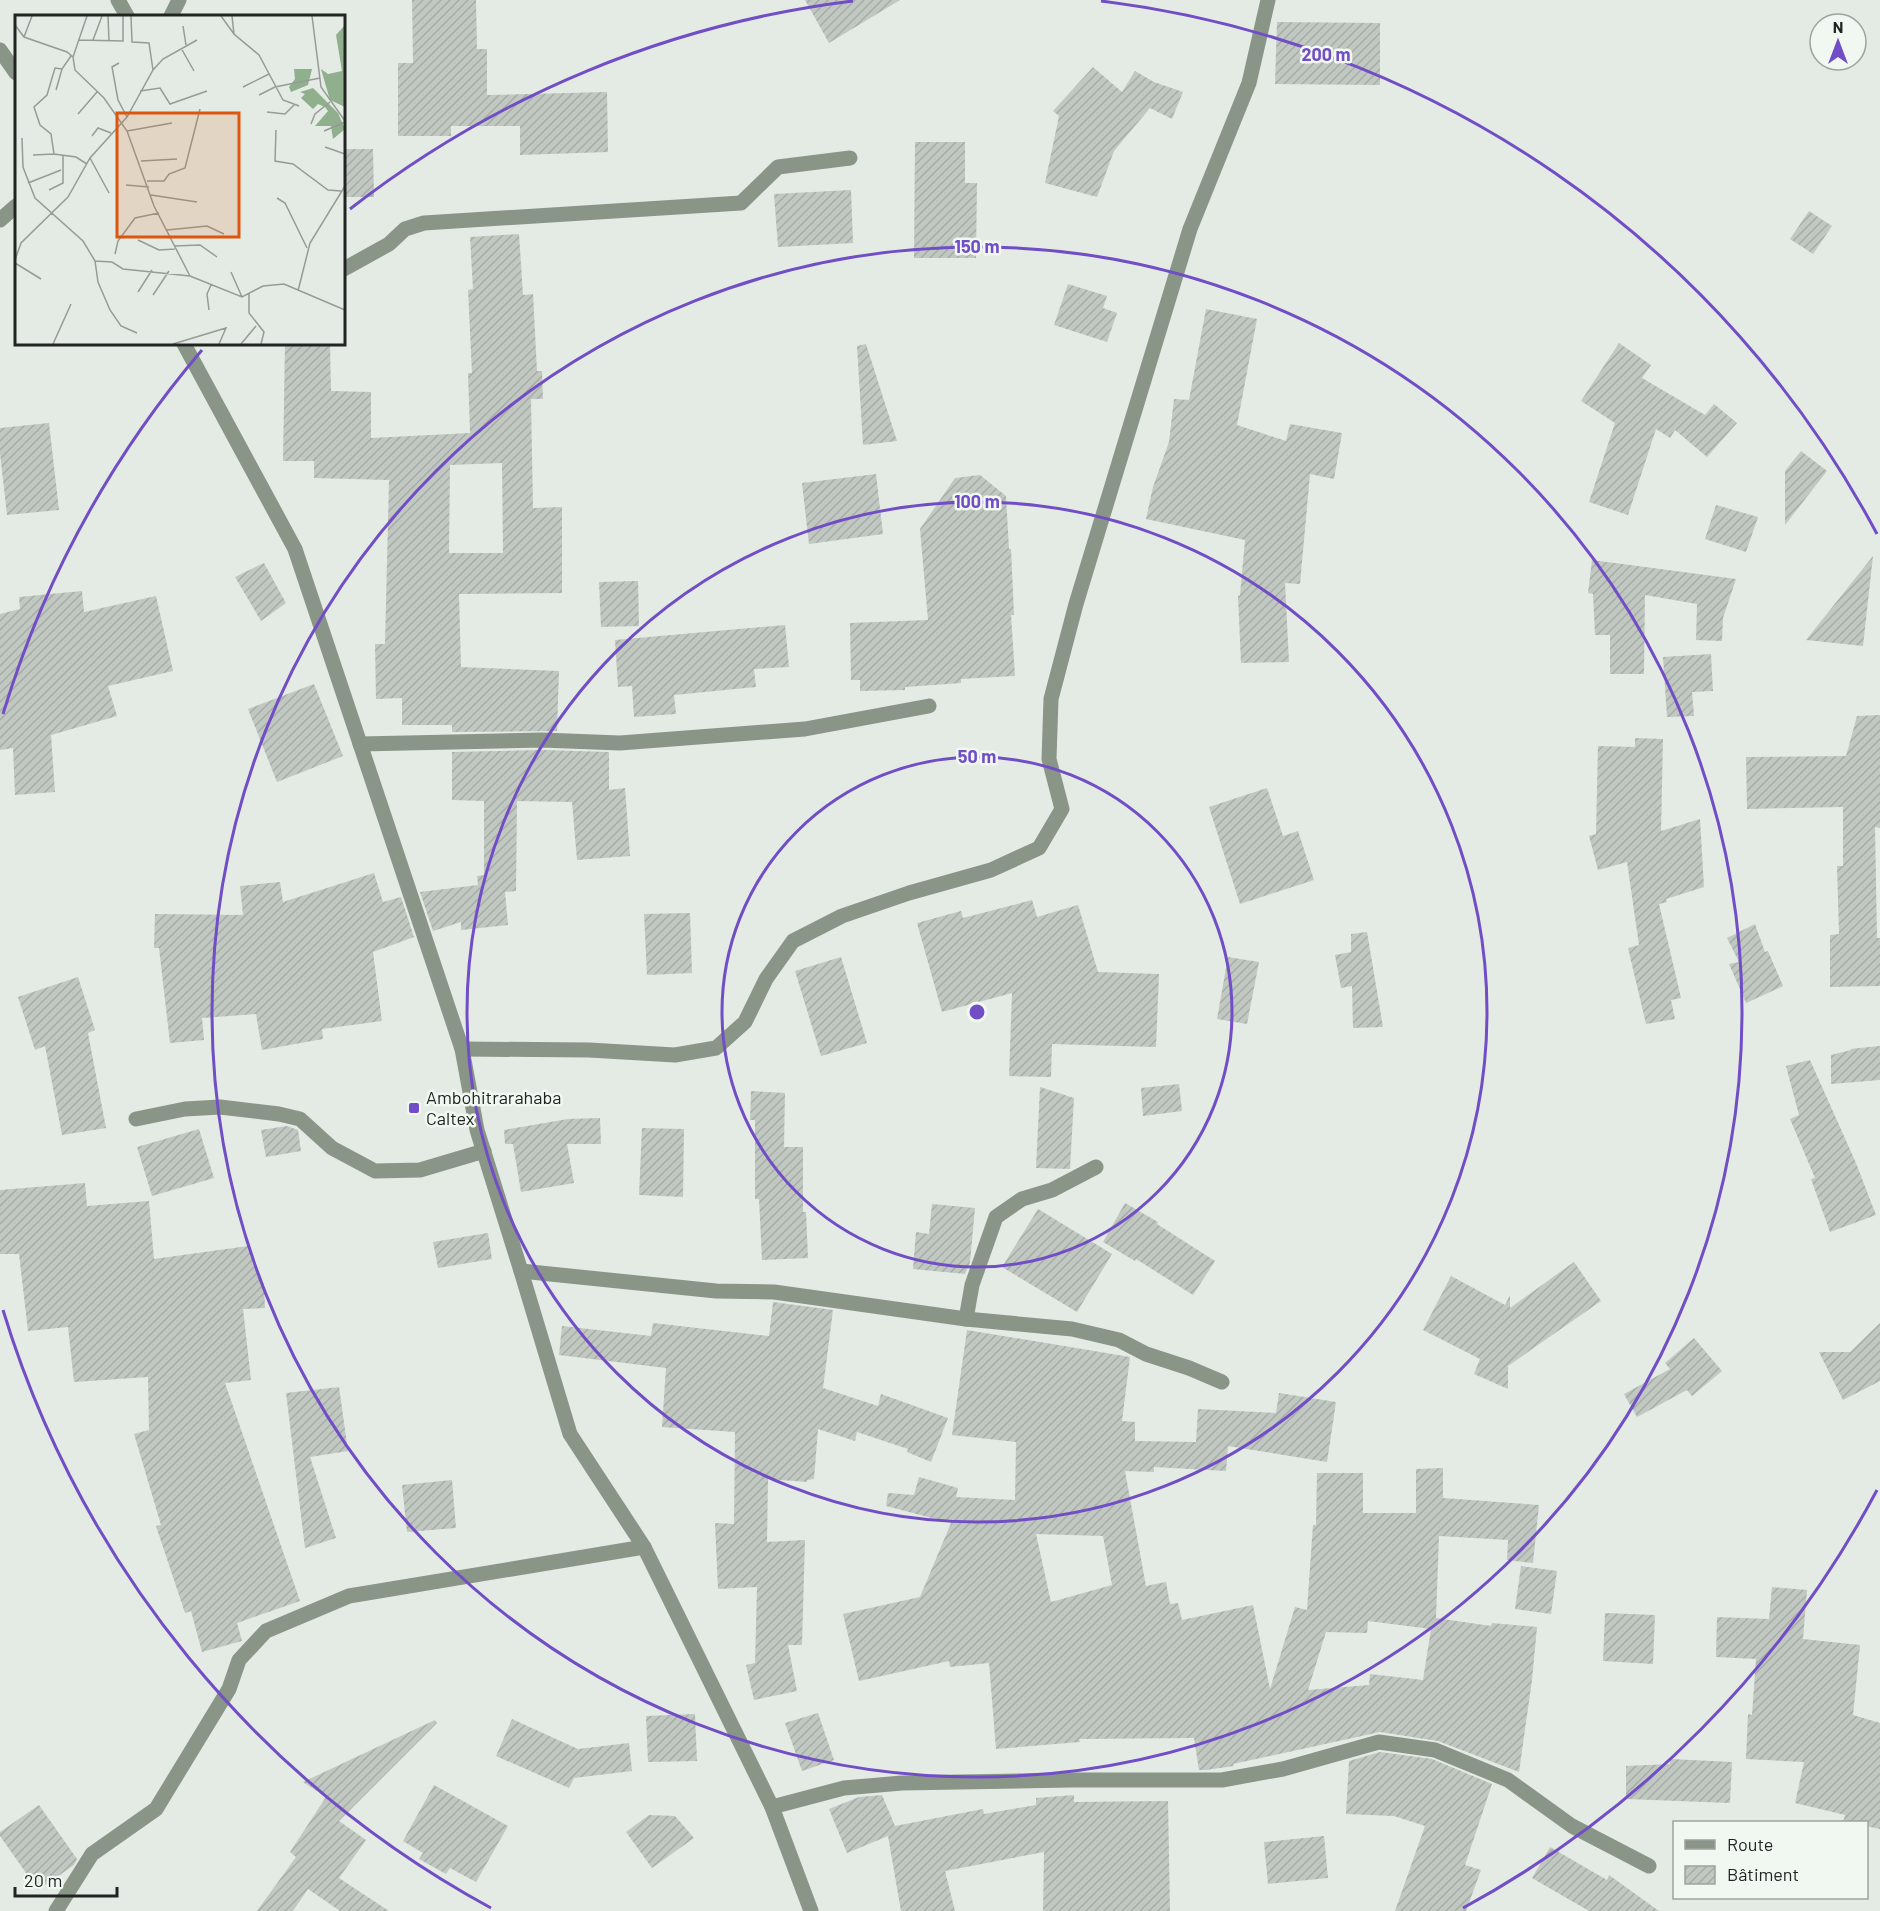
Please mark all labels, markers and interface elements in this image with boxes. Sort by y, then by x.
north arrow [1808,12,1868,72]
inset map [15,15,345,345]
text: N [1833,17,1843,36]
text: 200 m [1301,43,1351,65]
text: 150 m [955,235,999,257]
text: 100 m [954,490,1000,512]
text: 50 m [958,745,996,767]
centre of rings [967,1002,987,1022]
place label: Ambohitrarahaba Caltex [426,1086,562,1129]
marker: Ambohitrarahaba Caltex [407,1101,421,1115]
legend [1673,1821,1868,1899]
text: Route [1727,1833,1773,1855]
scale bar [15,1860,117,1898]
text: Bâtiment [1727,1863,1799,1885]
text: 20 m [24,1869,62,1891]

